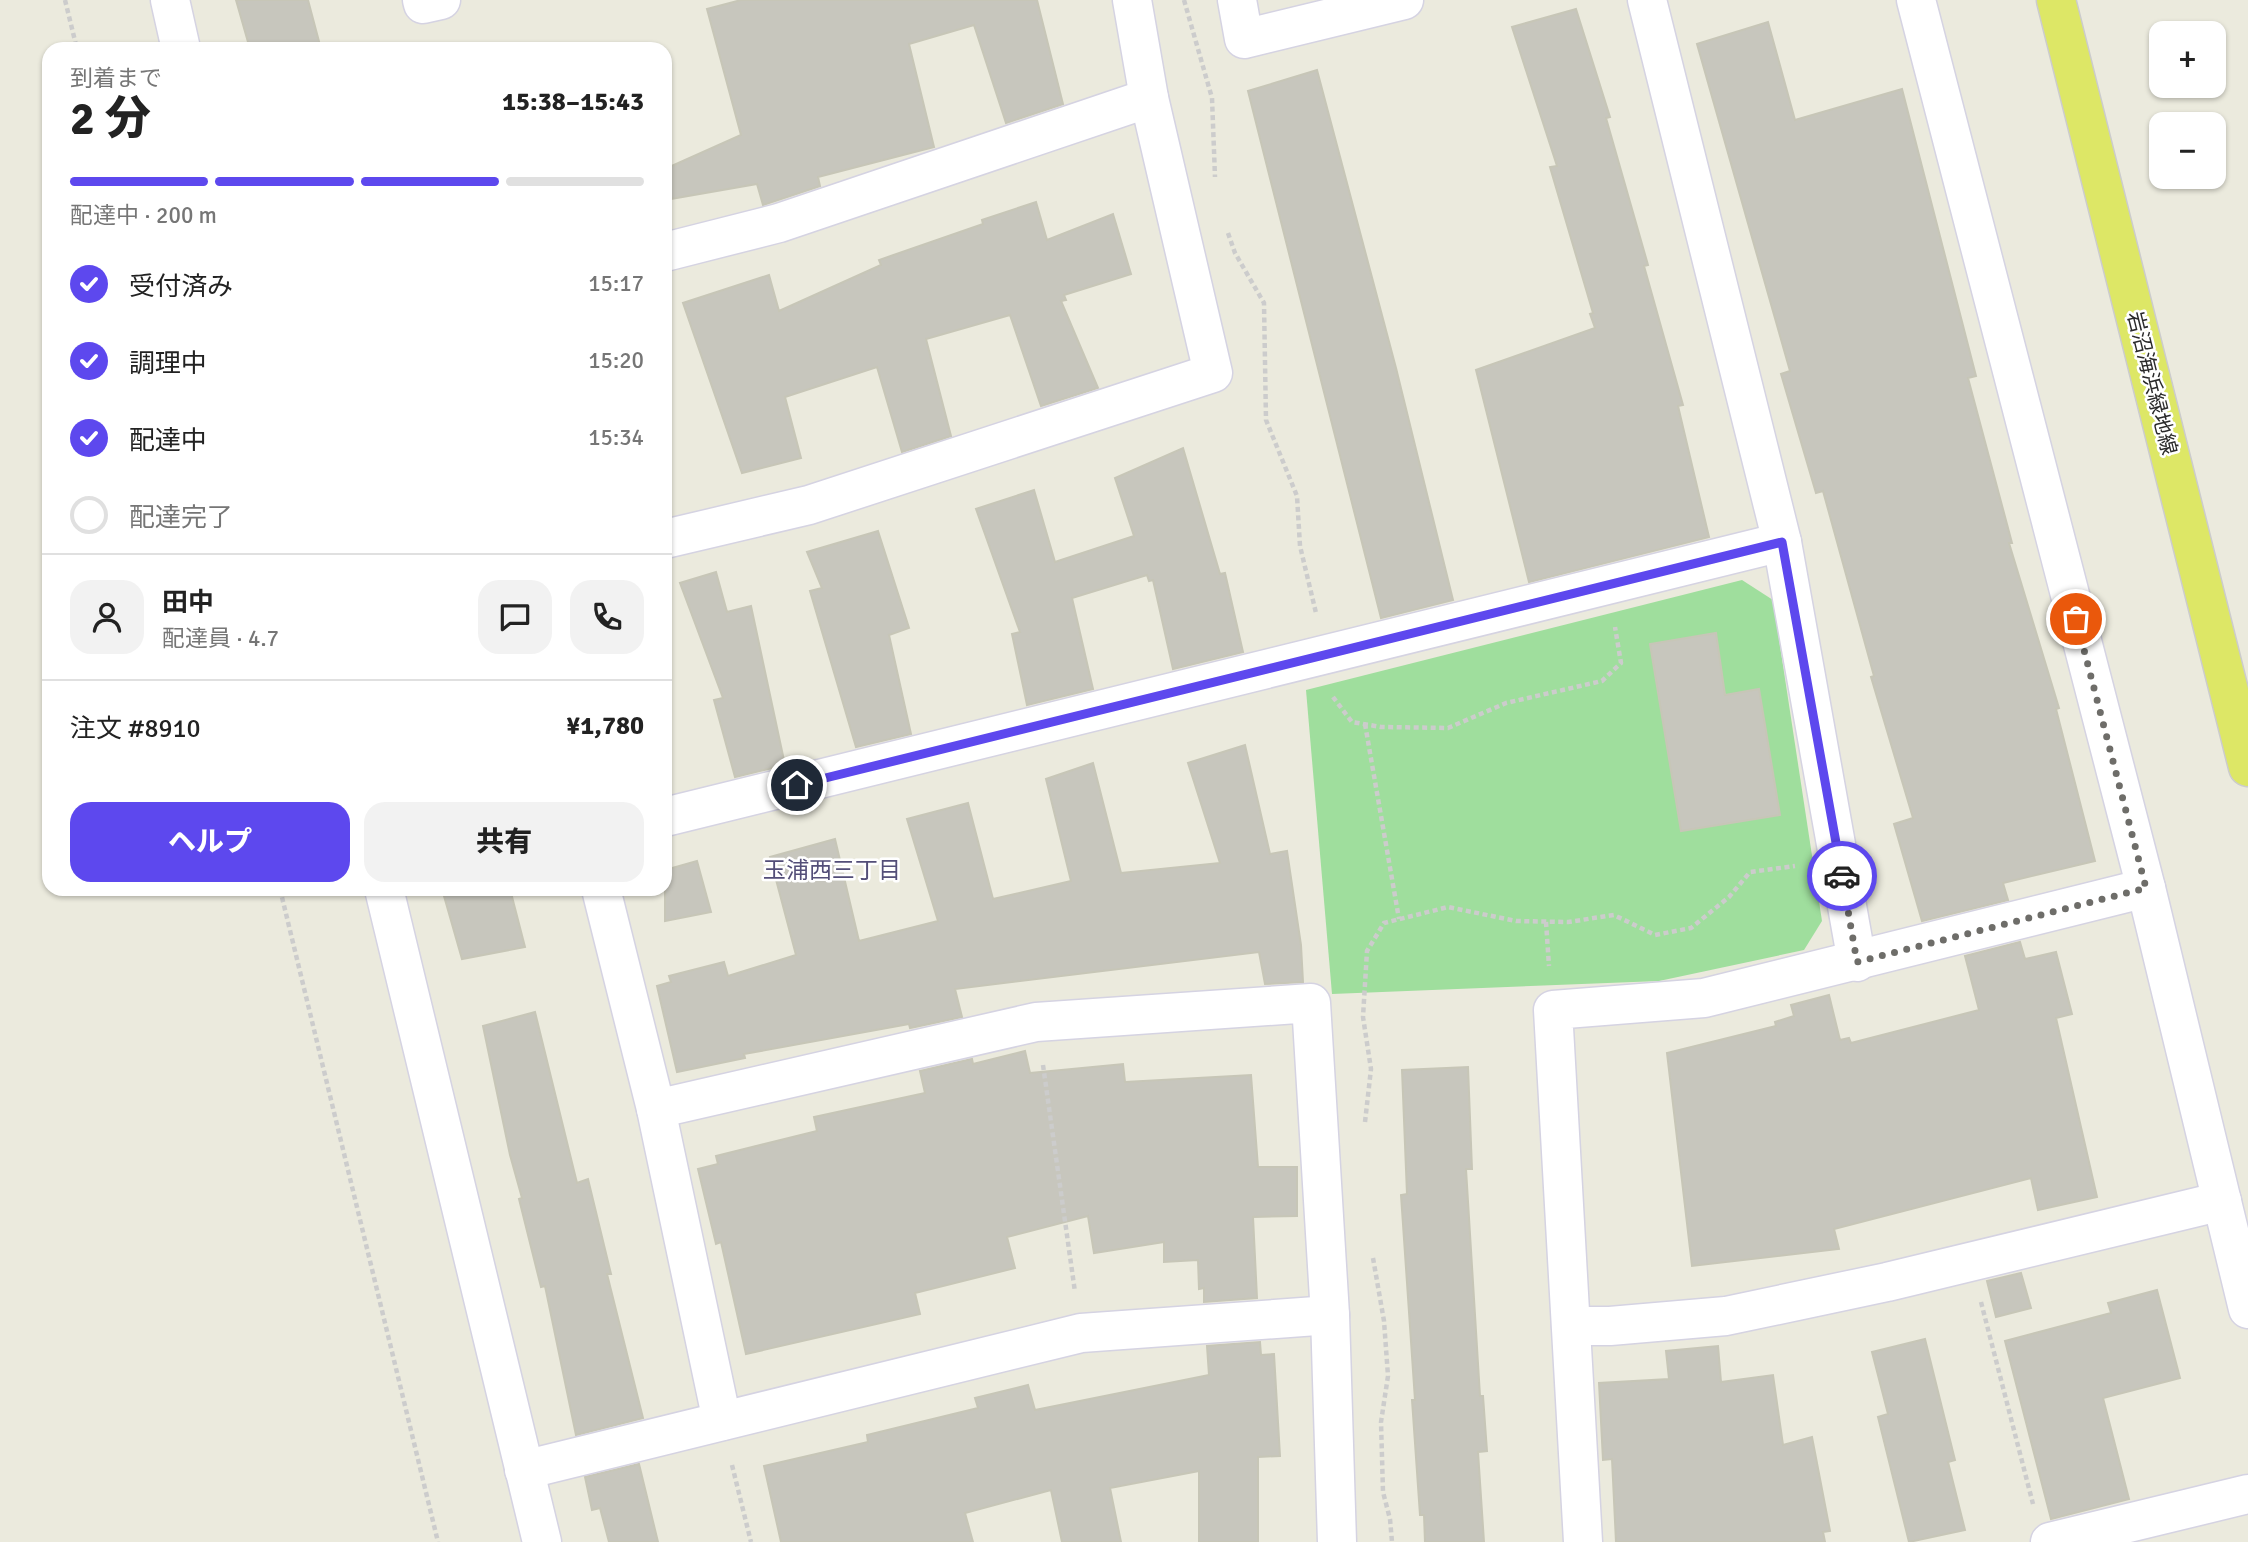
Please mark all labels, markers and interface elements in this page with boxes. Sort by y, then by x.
map controls [2149,21,2226,189]
button: + [2149,21,2226,98]
text: 到着まで [70,64,162,93]
text: 15:38–15:43 [502,86,644,118]
text: 2 分 [70,91,151,147]
button: − [2149,112,2226,189]
text: 配達中 · 200 m [70,201,217,230]
icon: check [70,265,108,303]
text: 15:17 [588,269,644,298]
text: 受付済み [129,271,233,303]
street label: 岩沼海浜緑地線 [2122,309,2182,457]
icon: check [70,342,108,380]
text: 15:20 [588,346,644,375]
text: 調理中 [129,348,207,380]
icon: check [70,419,108,457]
text: 15:34 [588,423,644,452]
text: 配達中 [129,425,207,457]
text: 配達完了 [129,502,233,534]
button: person [70,580,144,654]
button: chat [478,580,552,654]
button: phone [570,580,644,654]
text: 田中 [162,587,214,619]
pin [2046,589,2106,649]
icon: bag [2057,600,2095,638]
text: 配達員 · 4.7 [162,624,279,653]
text: ¥1,780 [566,710,644,742]
text: 注文 #8910 [70,713,201,745]
pin [767,755,827,815]
icon: home [778,766,816,804]
button: ヘルプ [70,802,350,882]
button: 共有 [364,802,644,882]
courier [1807,841,1877,911]
district label: 玉浦西三丁目 [763,856,901,885]
icon: car [1823,857,1861,895]

